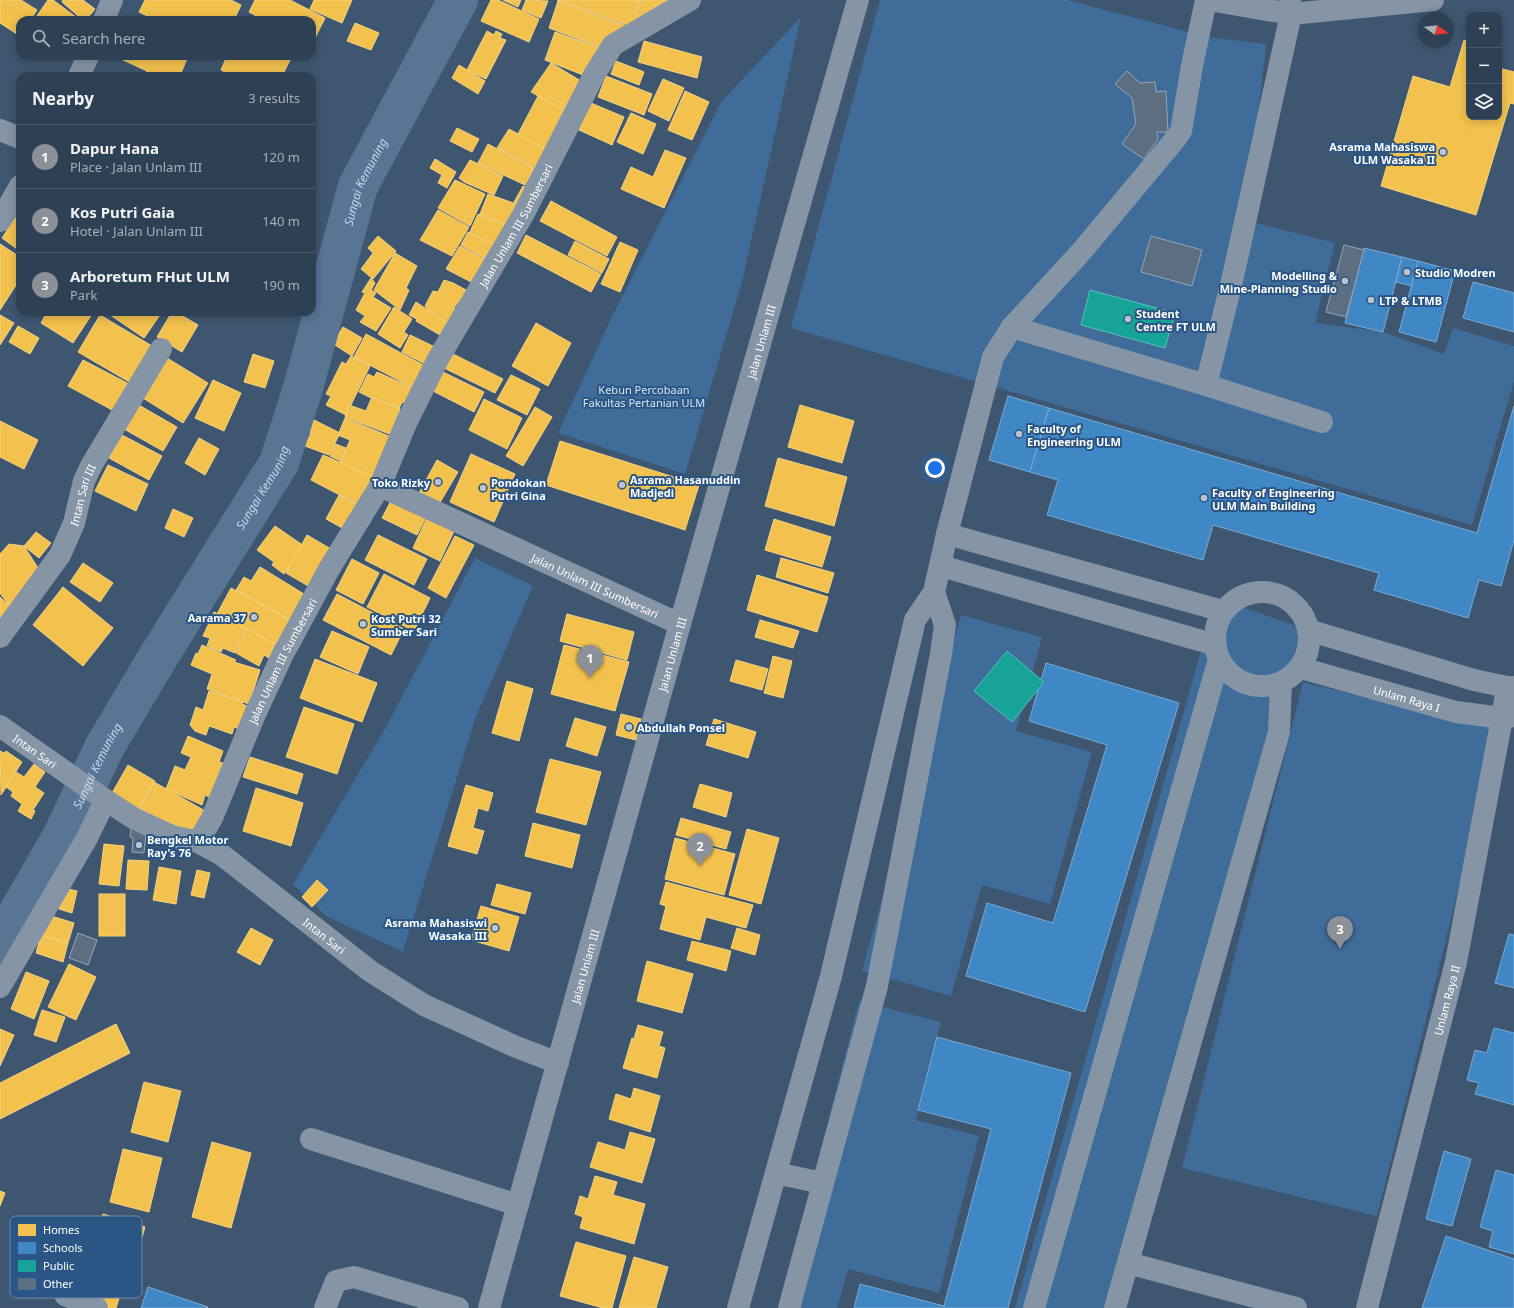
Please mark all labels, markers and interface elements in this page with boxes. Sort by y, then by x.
north arrow [1418,12,1454,48]
map controls [1466,12,1502,120]
button: + [1466,12,1502,48]
search box [16,16,316,60]
icon: search [30,27,52,49]
text: Search here [62,28,145,48]
button: − [1466,48,1502,84]
button: layers [1466,84,1502,120]
text: Nearby [32,87,94,110]
text: 3 results [248,89,300,107]
water label: Sungai Kemuning [339,135,391,227]
text: Dapur Hana [70,138,159,158]
place label: Asrama Mahasiswa ULM Wasaka II [1329,139,1435,167]
marker: Asrama Mahasiswa ULM Wasaka II [1438,147,1448,157]
text: 1 [41,148,49,166]
text: 120 m [262,148,300,166]
text: Place · Jalan Unlam III [70,158,202,176]
street label: Jalan Unlam III Sumbersari [474,161,555,290]
text: Kos Putri Gaia [70,202,175,222]
text: 2 [41,212,49,230]
text: 140 m [262,212,300,230]
text: Hotel · Jalan Unlam III [70,222,203,240]
place label: Studio Modren [1415,265,1496,280]
text: Arboretum FHut ULM [70,266,230,286]
marker: Studio Modren [1402,267,1412,277]
place label: Modelling & Mine-Planning Studio [1220,268,1338,296]
text: 3 [41,276,49,294]
text: 190 m [262,276,300,294]
marker: Modelling & Mine-Planning Studio [1340,276,1350,286]
text: Park [70,286,97,304]
place label: LTP & LTMB [1379,293,1442,308]
marker: LTP & LTMB [1366,295,1376,305]
street label: Jalan Unlam III [743,303,778,381]
place label: Student Centre FT ULM [1136,306,1216,334]
marker: Student Centre FT ULM [1123,314,1133,324]
park label: Kebun Percobaan Fakultas Pertanian ULM [583,382,705,410]
place label: Faculty of Engineering ULM [1027,421,1121,449]
marker: Faculty of Engineering ULM [1014,429,1024,439]
water label: Sungai Kemuning [231,444,292,532]
your location [925,458,945,478]
street label: Intan Sari III [66,461,99,528]
place label: Asrama Hasanuddin Madjedi [630,472,740,500]
place label: Toko Rizky [372,475,431,490]
place label: Pondokan Putri Gina [491,475,546,503]
marker: Toko Rizky [433,477,443,487]
marker: Asrama Hasanuddin Madjedi [617,480,627,490]
marker: Pondokan Putri Gina [478,483,488,493]
place label: Faculty of Engineering ULM Main Building [1212,485,1335,513]
marker: Faculty of Engineering ULM Main Building [1199,493,1209,503]
street label: Jalan Unlam III Sumbersari [528,549,661,621]
street label: Jalan Unlam III Sumbersari [244,595,319,727]
place label: Aarama 37 [188,610,246,625]
place label: Kost Putri 32 Sumber Sari [371,611,441,639]
marker: Aarama 37 [249,612,259,622]
street label: Jalan Unlam III [654,615,689,694]
marker: Kost Putri 32 Sumber Sari [358,619,368,629]
pin: 1 [577,645,603,678]
street label: Unlam Raya I [1372,681,1442,715]
water label: Sungai Kemuning [68,719,126,811]
place label: Abdullah Ponsel [637,720,725,735]
marker: Abdullah Ponsel [624,722,634,732]
street label: Intan Sari [10,730,60,771]
place label: Bengkel Motor Ray's 76 [147,832,228,860]
pin: 2 [687,833,713,866]
marker: Bengkel Motor Ray's 76 [134,840,144,850]
street label: Intan Sari [300,914,349,957]
place label: Asrama Mahasiswi Wasaka III [385,915,487,943]
pin: 3 [1327,916,1353,949]
marker: Asrama Mahasiswi Wasaka III [490,923,500,933]
street label: Jalan Unlam III [567,927,602,1006]
street label: Unlam Raya II [1430,963,1463,1037]
legend [10,1216,142,1298]
text: Homes [43,1222,80,1237]
text: Schools [43,1240,83,1255]
text: Public [43,1258,74,1273]
text: Other [43,1276,74,1291]

